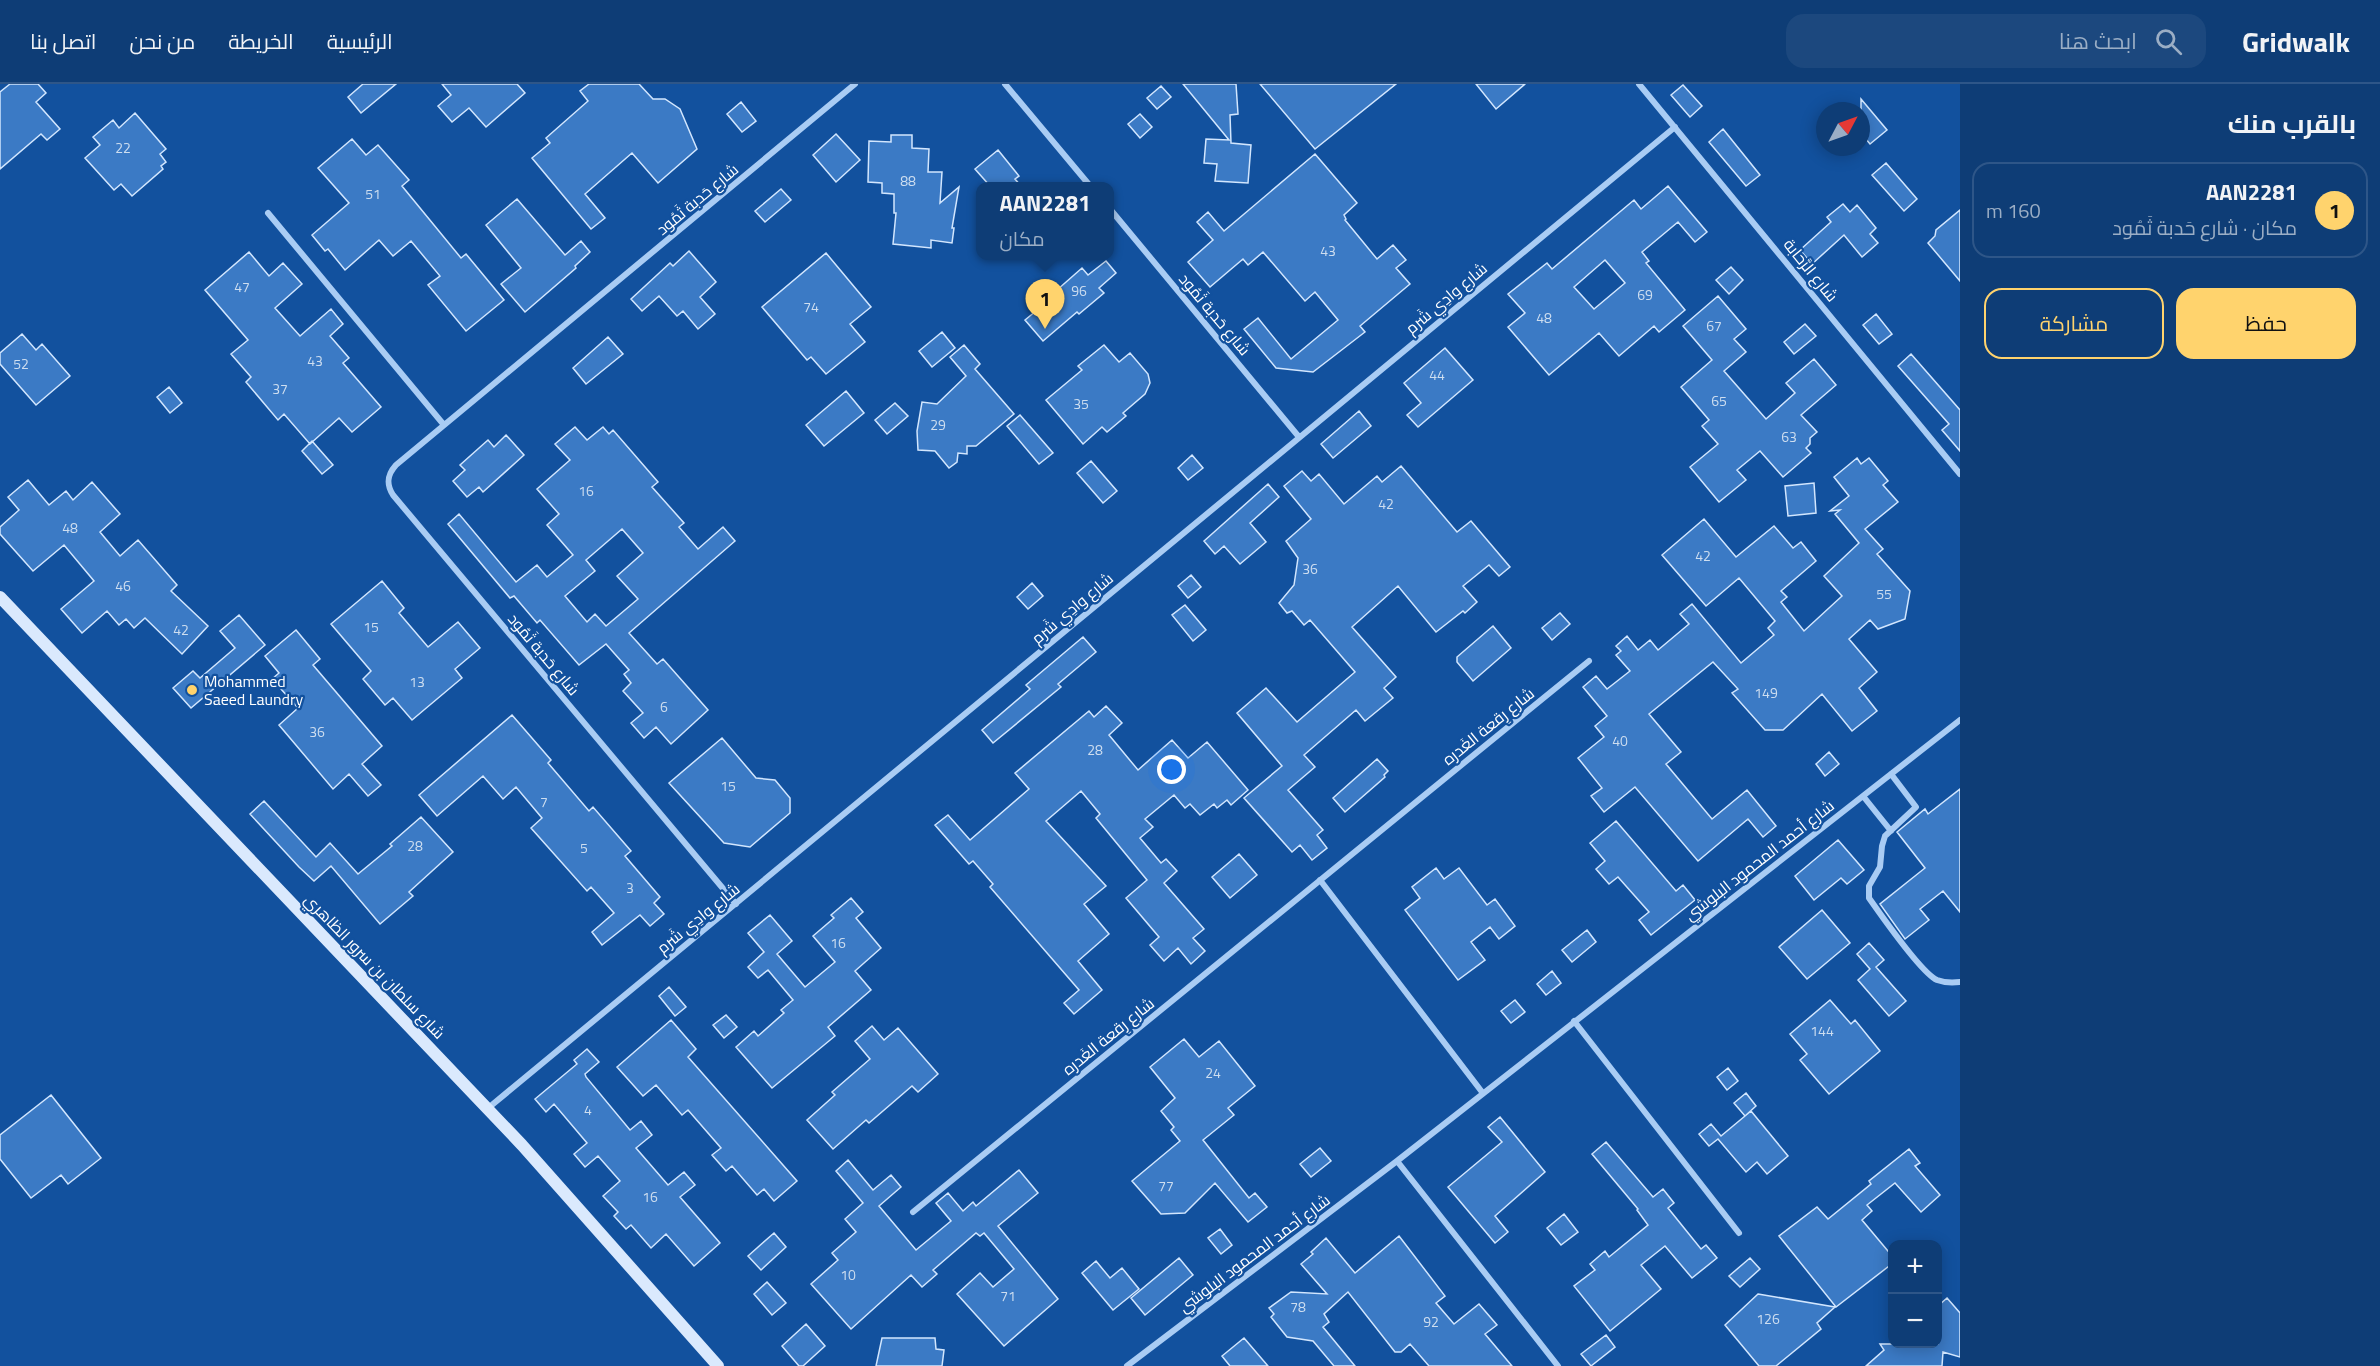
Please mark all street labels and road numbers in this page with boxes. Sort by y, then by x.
street label: شارع حَدبة ثَمُود [651,157,743,241]
street label: شارع الرَّحابة [1778,233,1844,307]
street label: شارع وادِي شَرم [1400,256,1494,341]
street label: شارع حَدبة ثَمُود [1173,268,1257,360]
street label: شارع وادِي شَرم [1026,566,1120,651]
street label: شارع حَدبة ثَمُود [502,608,586,700]
street label: شارع رِقعة الغَدره [1437,681,1539,771]
street label: شارع أحمد المحمود البلوشي [1679,794,1840,927]
street label: شارع وادِي شَرم [651,877,746,961]
street label: شارع سلطان بن سرور الظاهري [298,888,451,1046]
street label: شارع رِقعة الغَدره [1057,991,1159,1081]
street label: شارع أحمد المحمود البلوشي [1173,1188,1335,1319]

